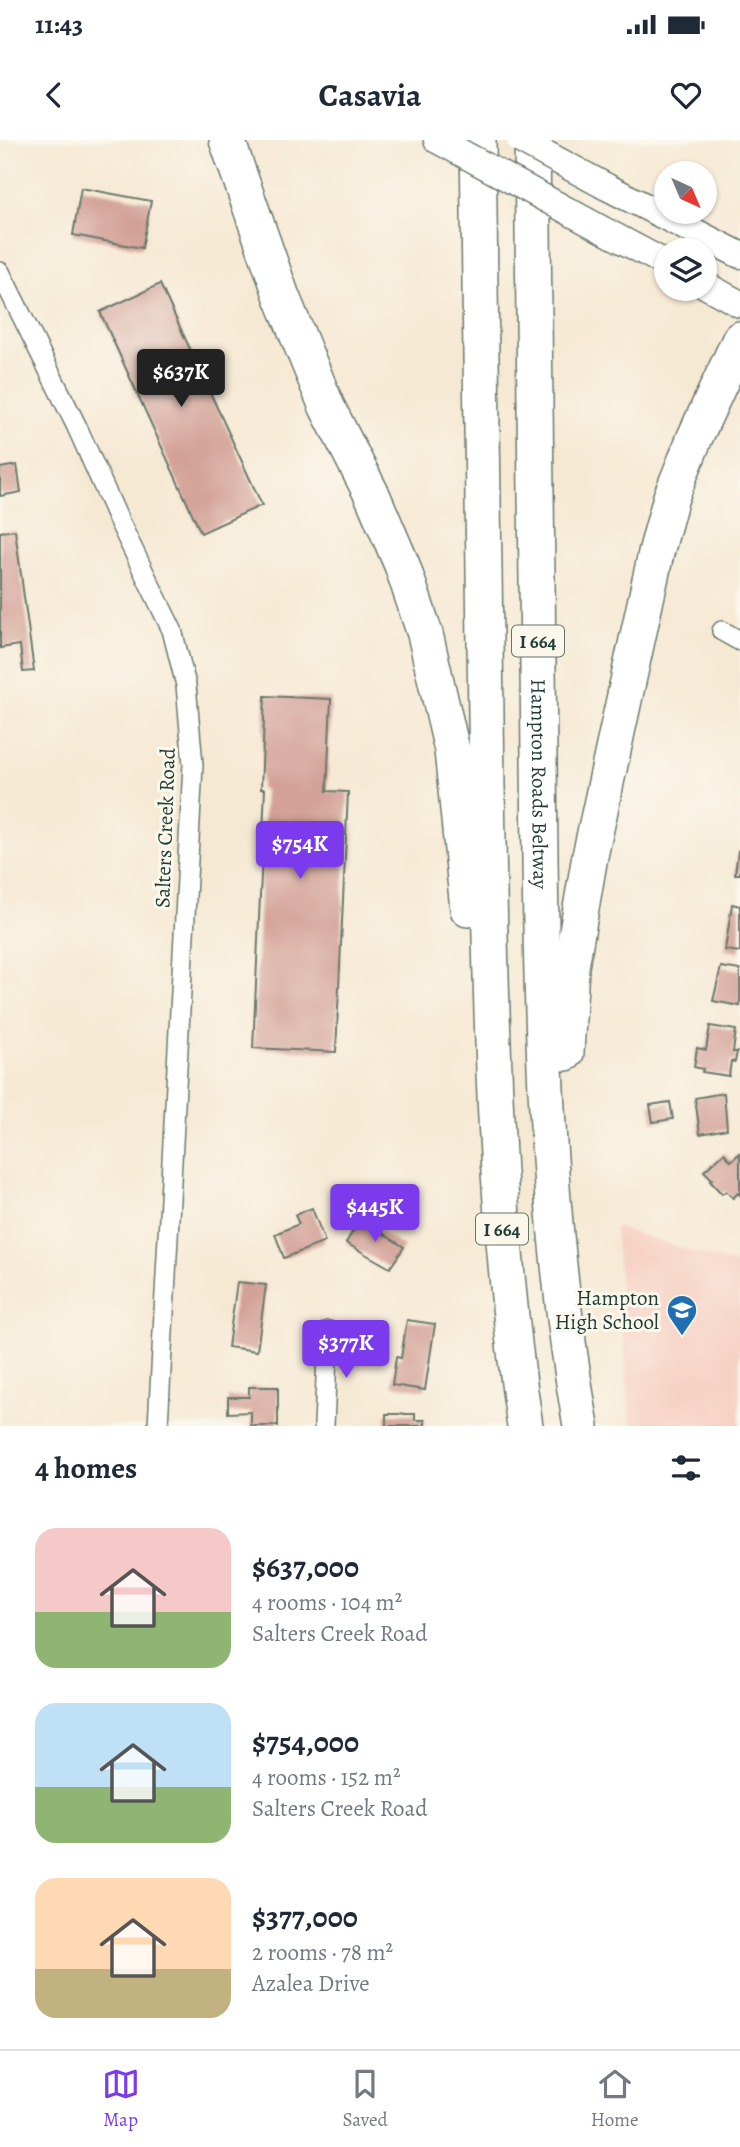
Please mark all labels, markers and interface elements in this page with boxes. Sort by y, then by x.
text: 11:43 [35,7,83,42]
text: Casavia [319,73,421,117]
icon: back [35,76,73,114]
icon: heart [667,76,705,114]
north arrow [654,161,718,224]
map controls [654,161,717,301]
button: layers [654,238,717,301]
pin: $637K [132,350,230,409]
text: $637K [153,356,209,387]
road number: I 664 [512,626,564,656]
street label: Hampton Roads Beltway [524,679,554,890]
street label: Salters Creek Road [148,747,182,909]
pin: $754K [251,822,349,881]
text: $754K [272,828,328,859]
pin: $445K [326,1184,424,1244]
text: $445K [346,1191,404,1222]
road number: I 664 [476,1214,528,1245]
place label: Hampton High School [555,1284,659,1336]
school or university icon: Hampton High School [665,1293,699,1337]
pin: $377K [297,1320,395,1380]
text: $377K [318,1327,374,1358]
text: 4 homes [35,1448,137,1488]
icon: filters [667,1449,705,1487]
text: $637,000 [252,1547,359,1587]
icon: home [91,1556,175,1640]
text: 4 rooms · 104 m² [252,1587,402,1618]
text: Salters Creek Road [252,1618,428,1649]
text: $754,000 [252,1722,359,1762]
icon: home [91,1731,175,1815]
text: 4 rooms · 152 m² [252,1762,400,1793]
text: Salters Creek Road [252,1793,428,1824]
text: $377,000 [252,1897,358,1937]
icon: home [91,1906,175,1990]
text: 2 rooms · 78 m² [252,1937,393,1968]
text: Azalea Drive [252,1968,370,1999]
tab: Map [102,2065,140,2133]
tab: Saved [343,2065,388,2133]
tab: Home [591,2065,638,2133]

